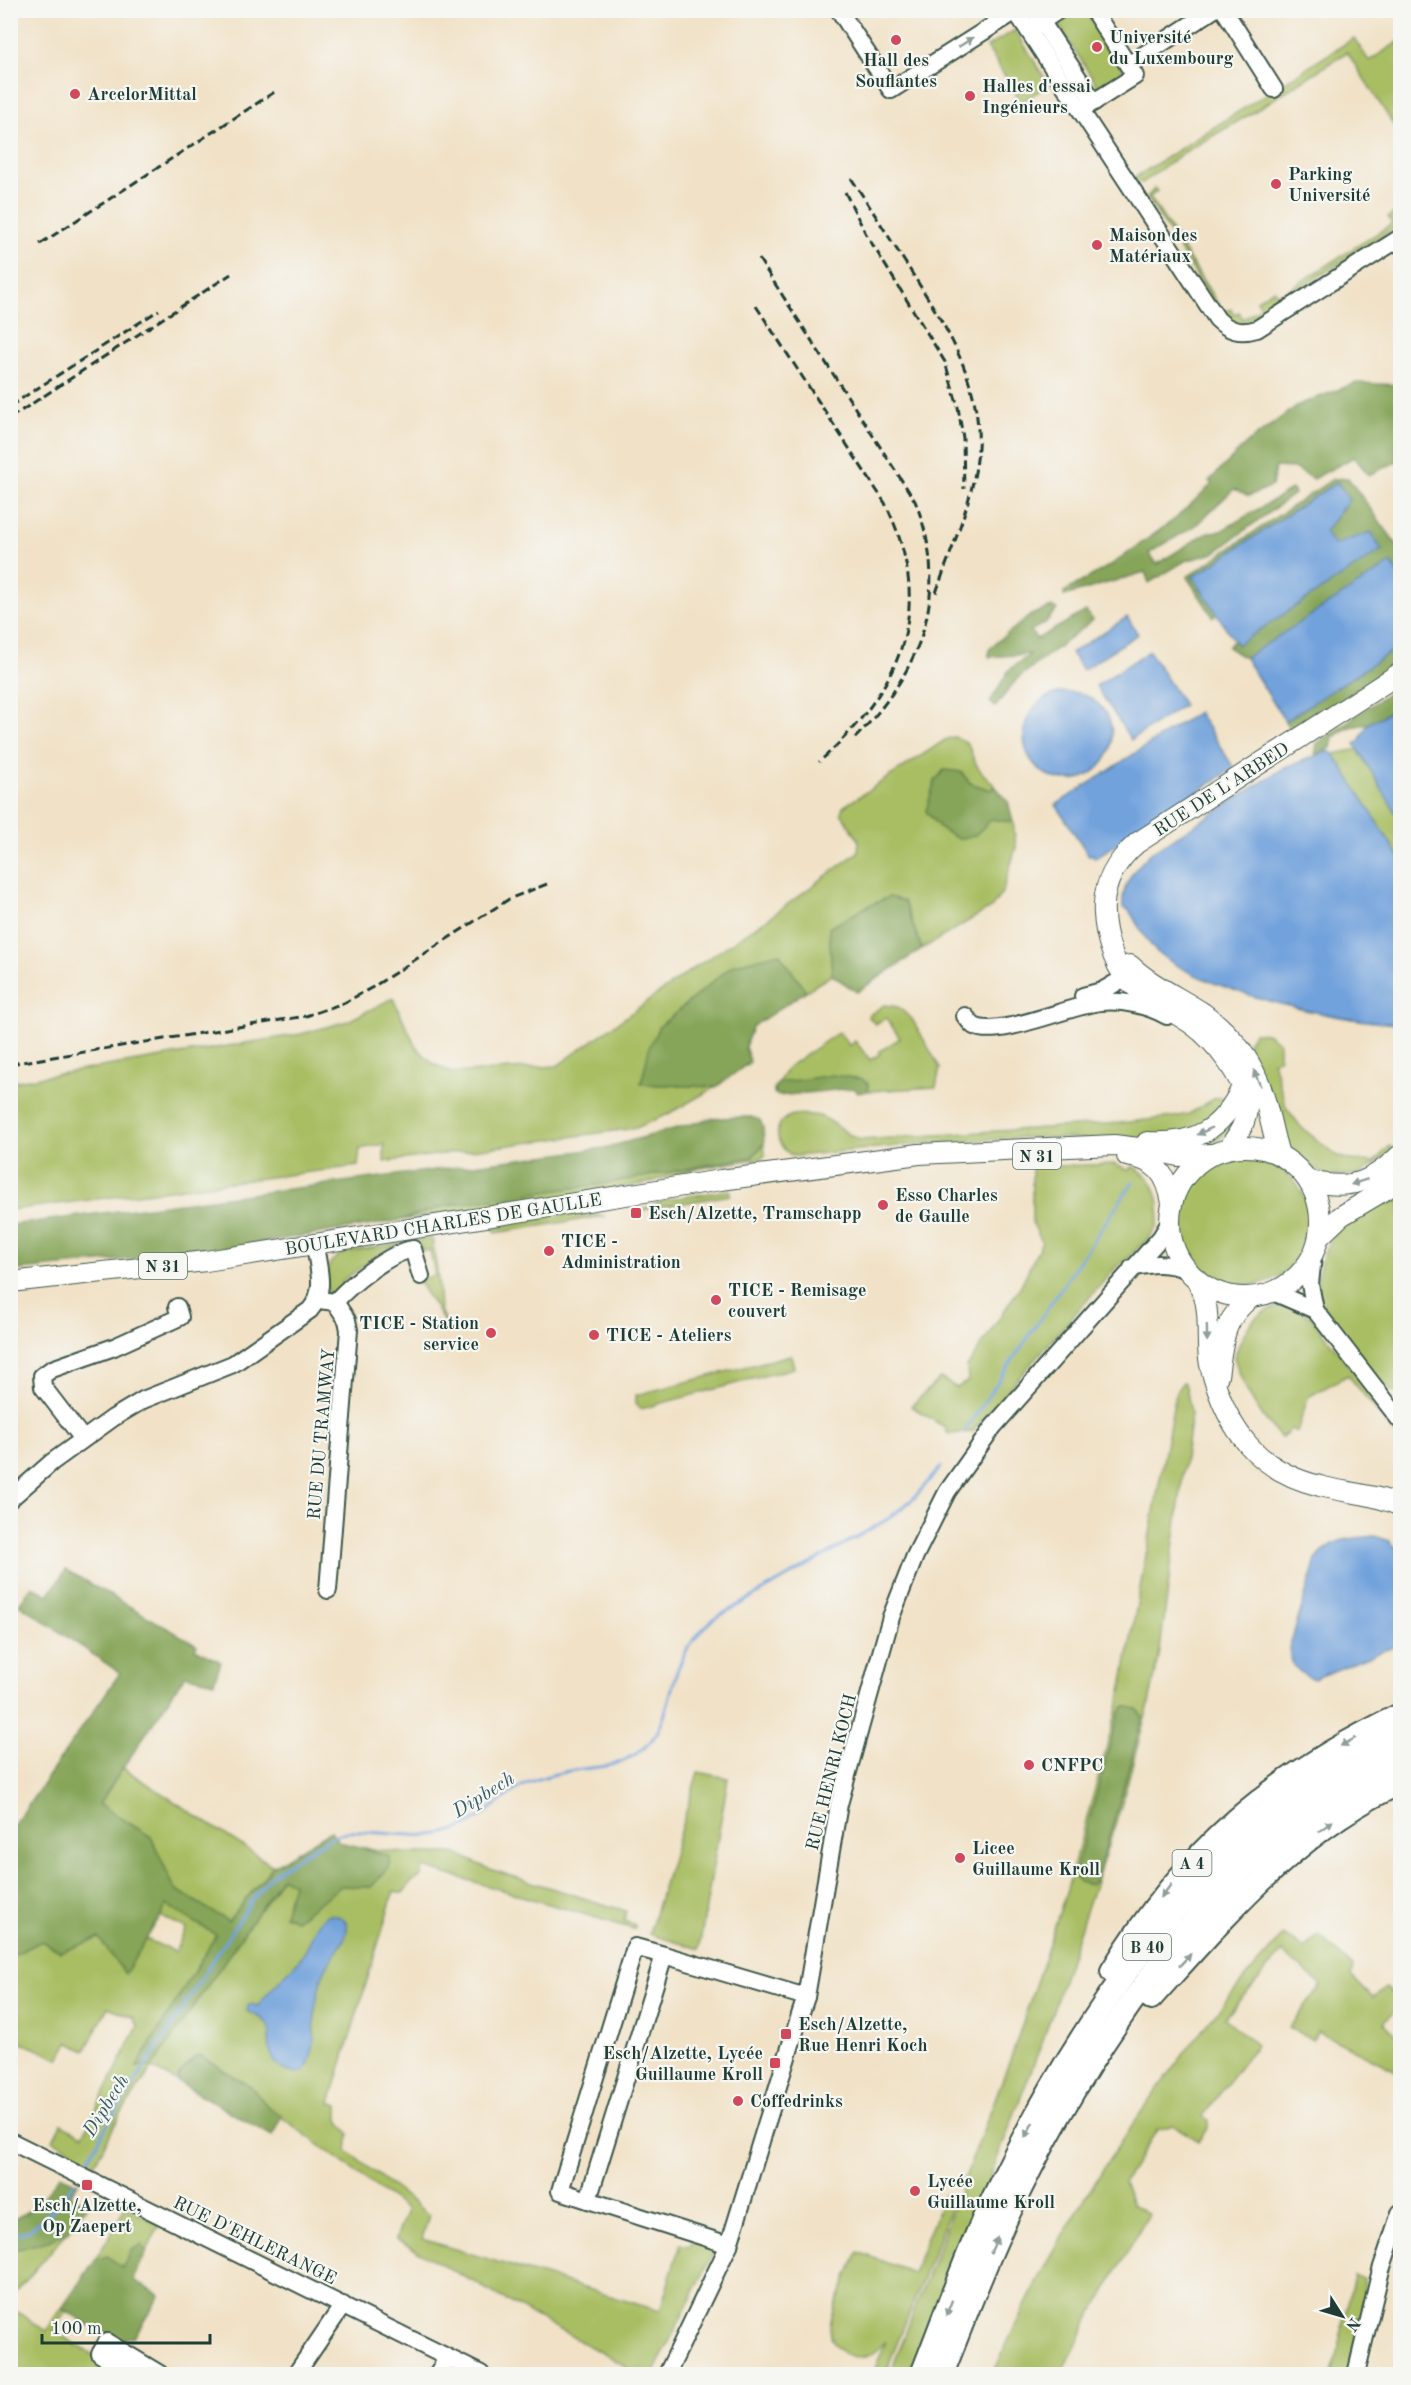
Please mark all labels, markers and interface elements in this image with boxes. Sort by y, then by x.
place label: Université du Luxembourg [1109,29,1234,68]
marker: Hall des Souflantes [889,33,903,47]
one-way arrow [958,37,975,48]
marker: Université du Luxembourg [1090,40,1104,54]
place label: Hall des Souflantes [855,52,937,91]
place label: Halles d'essai Ingénieurs [982,78,1091,117]
place label: ArcelorMittal [87,86,197,104]
marker: ArcelorMittal [68,87,82,101]
marker: Halles d'essai Ingénieurs [963,89,977,103]
place label: Parking Université [1288,166,1371,205]
marker: Parking Université [1269,177,1283,191]
place label: Maison des Matériaux [1109,227,1198,266]
marker: Maison des Matériaux [1090,238,1104,252]
street label: RUE DE L'ARBED [1151,739,1292,840]
one-way arrow [1252,1069,1261,1087]
one-way arrow [1197,1126,1214,1135]
road number: N 31 [1013,1143,1061,1169]
one-way arrow [1350,1178,1368,1188]
place label: Esso Charles de Gaulle [895,1187,998,1226]
street label: BOULEVARD CHARLES DE GAULLE [284,1191,603,1259]
marker: Esso Charles de Gaulle [876,1198,890,1212]
place label: Esch/Alzette, Tramschapp [648,1205,862,1223]
marker: Esch/Alzette, Tramschapp [629,1206,643,1220]
place label: TICE - Administration [561,1233,681,1272]
marker: TICE - Administration [542,1244,556,1258]
road number: N 31 [139,1253,187,1279]
place label: TICE - Remisage couvert [728,1282,867,1321]
marker: TICE - Remisage couvert [709,1293,723,1307]
place label: TICE - Station service [359,1315,479,1354]
one-way arrow [1202,1323,1212,1342]
marker: TICE - Station service [484,1326,498,1340]
place label: TICE - Ateliers [606,1327,732,1345]
marker: TICE - Ateliers [587,1328,601,1342]
street label: RUE DU TRAMWAY [306,1348,338,1521]
street label: RUE HENRI KOCH [804,1692,860,1853]
one-way arrow [1340,1737,1357,1747]
place label: CNFPC [1041,1757,1103,1775]
marker: CNFPC [1022,1758,1036,1772]
water label: Dipbech [449,1769,519,1823]
one-way arrow [1319,1821,1334,1833]
place label: Licee Guillaume Kroll [972,1840,1101,1879]
road number: A 4 [1172,1850,1212,1876]
marker: Licee Guillaume Kroll [953,1851,967,1865]
one-way arrow [1161,1884,1173,1899]
road number: B 40 [1123,1934,1171,1960]
one-way arrow [1178,1953,1191,1968]
place label: Esch/Alzette, Rue Henri Koch [798,2016,928,2055]
marker: Esch/Alzette, Rue Henri Koch [779,2027,793,2041]
place label: Esch/Alzette, Lycée Guillaume Kroll [603,2045,763,2084]
marker: Esch/Alzette, Lycée Guillaume Kroll [768,2056,782,2070]
water label: Dipbech [79,2072,133,2141]
place label: Coffedrinks [750,2093,843,2111]
marker: Coffedrinks [731,2094,745,2108]
one-way arrow [1024,2122,1034,2139]
place label: Lycée Guillaume Kroll [927,2173,1056,2212]
marker: Esch/Alzette, Op Zaepert [80,2178,94,2192]
marker: Lycée Guillaume Kroll [908,2184,922,2198]
street label: RUE D'EHLERANGE [170,2194,339,2288]
place label: Esch/Alzette, Op Zaepert [32,2197,142,2236]
one-way arrow [990,2237,999,2254]
north arrow [1312,2286,1372,2346]
one-way arrow [943,2299,953,2317]
scale bar [42,2307,210,2345]
text: N [1342,2314,1362,2334]
text: 100 m [51,2320,102,2338]

